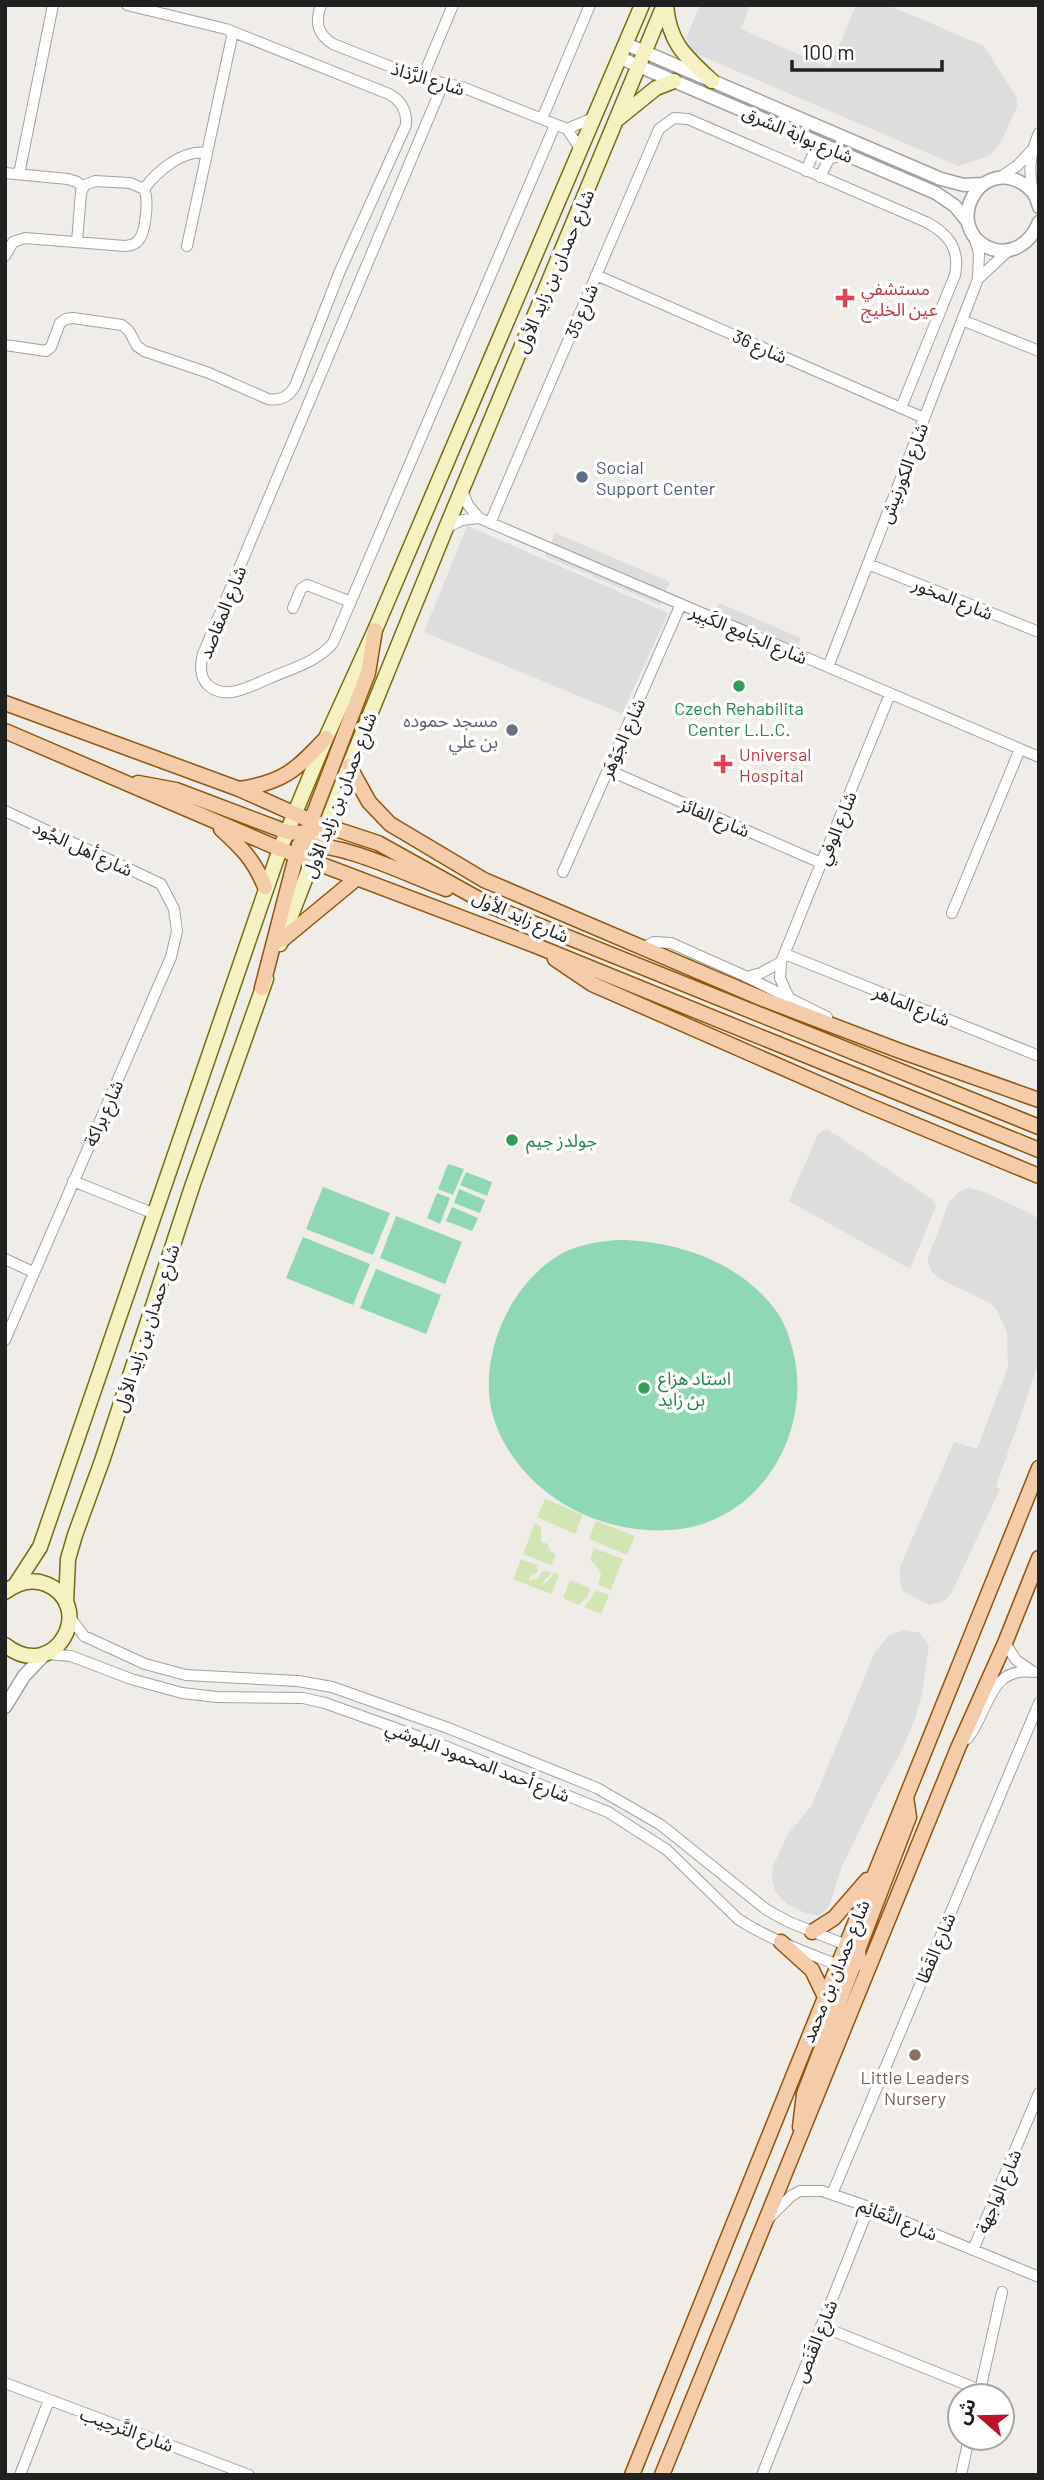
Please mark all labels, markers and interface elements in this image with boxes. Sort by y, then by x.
scale bar [792,28,942,72]
text: 100 m [802,39,855,64]
street label: شارع الرَّذاذ [387,56,467,103]
street label: شارع بوابة الشرق [738,101,857,171]
street label: شارع حمدان بن زايد الأول [510,186,602,358]
place label: مستشفي عين الخليج [861,277,938,323]
street label: شارع 35 [560,280,606,343]
marker: مستشفي عين الخليج [835,288,855,308]
street label: شارع 36 [728,324,791,371]
street label: شارع الكورنيش [874,420,936,528]
place label: Social Support Center [596,456,716,499]
marker: Social Support Center [574,469,590,485]
street label: شارع المقاصد [193,562,254,663]
street label: شارع المخور [907,572,996,628]
street label: شارع الجَامِع الكَبِير [685,599,811,672]
marker: Czech Rehabilita Center L.L.C. [731,678,747,694]
street label: شارع الجَوْهَر [594,695,653,784]
place label: Czech Rehabilita Center L.L.C. [674,697,804,740]
street label: شارع حمدان بن زايد الأول [297,709,384,882]
place label: مسجد حموده بن علي [403,709,498,755]
marker: مسجد حموده بن علي [504,722,520,738]
place label: Universal Hospital [739,743,811,786]
marker: Universal Hospital [713,754,733,774]
street label: شارع الوفي [811,788,864,870]
street label: شارع الفائز [674,792,753,845]
street label: شارع أهل الجُود [28,815,136,884]
street label: شارع زايد الأول [468,885,573,951]
street label: شارع الماهر [868,979,954,1034]
street label: شارع براكة [79,1076,131,1151]
place label: جولدز جيم [526,1129,597,1154]
marker: جولدز جيم [504,1132,520,1148]
street label: شارع حمدان بن زايد الأول [108,1241,187,1416]
place label: استاد هزاع بن زايد [658,1367,731,1411]
marker: استاد هزاع بن زايد [636,1380,652,1396]
street label: شارع أحمد المحمود البلوشي [381,1716,573,1810]
street label: شارع حمدان بن محمد [796,1896,877,2047]
street label: شارع القَطَا [910,1909,963,1988]
marker: Little Leaders Nursery [907,2047,923,2063]
place label: Little Leaders Nursery [861,2066,969,2109]
street label: شارع الواجهة [971,2146,1029,2238]
street label: شارع النَّعَائِم [854,2193,941,2249]
street label: شارع القَنَص [788,2297,845,2387]
north arrow [946,2382,1016,2452]
text: ش [949,2395,980,2427]
street label: شارع التَّرحِيب [76,2402,177,2460]

